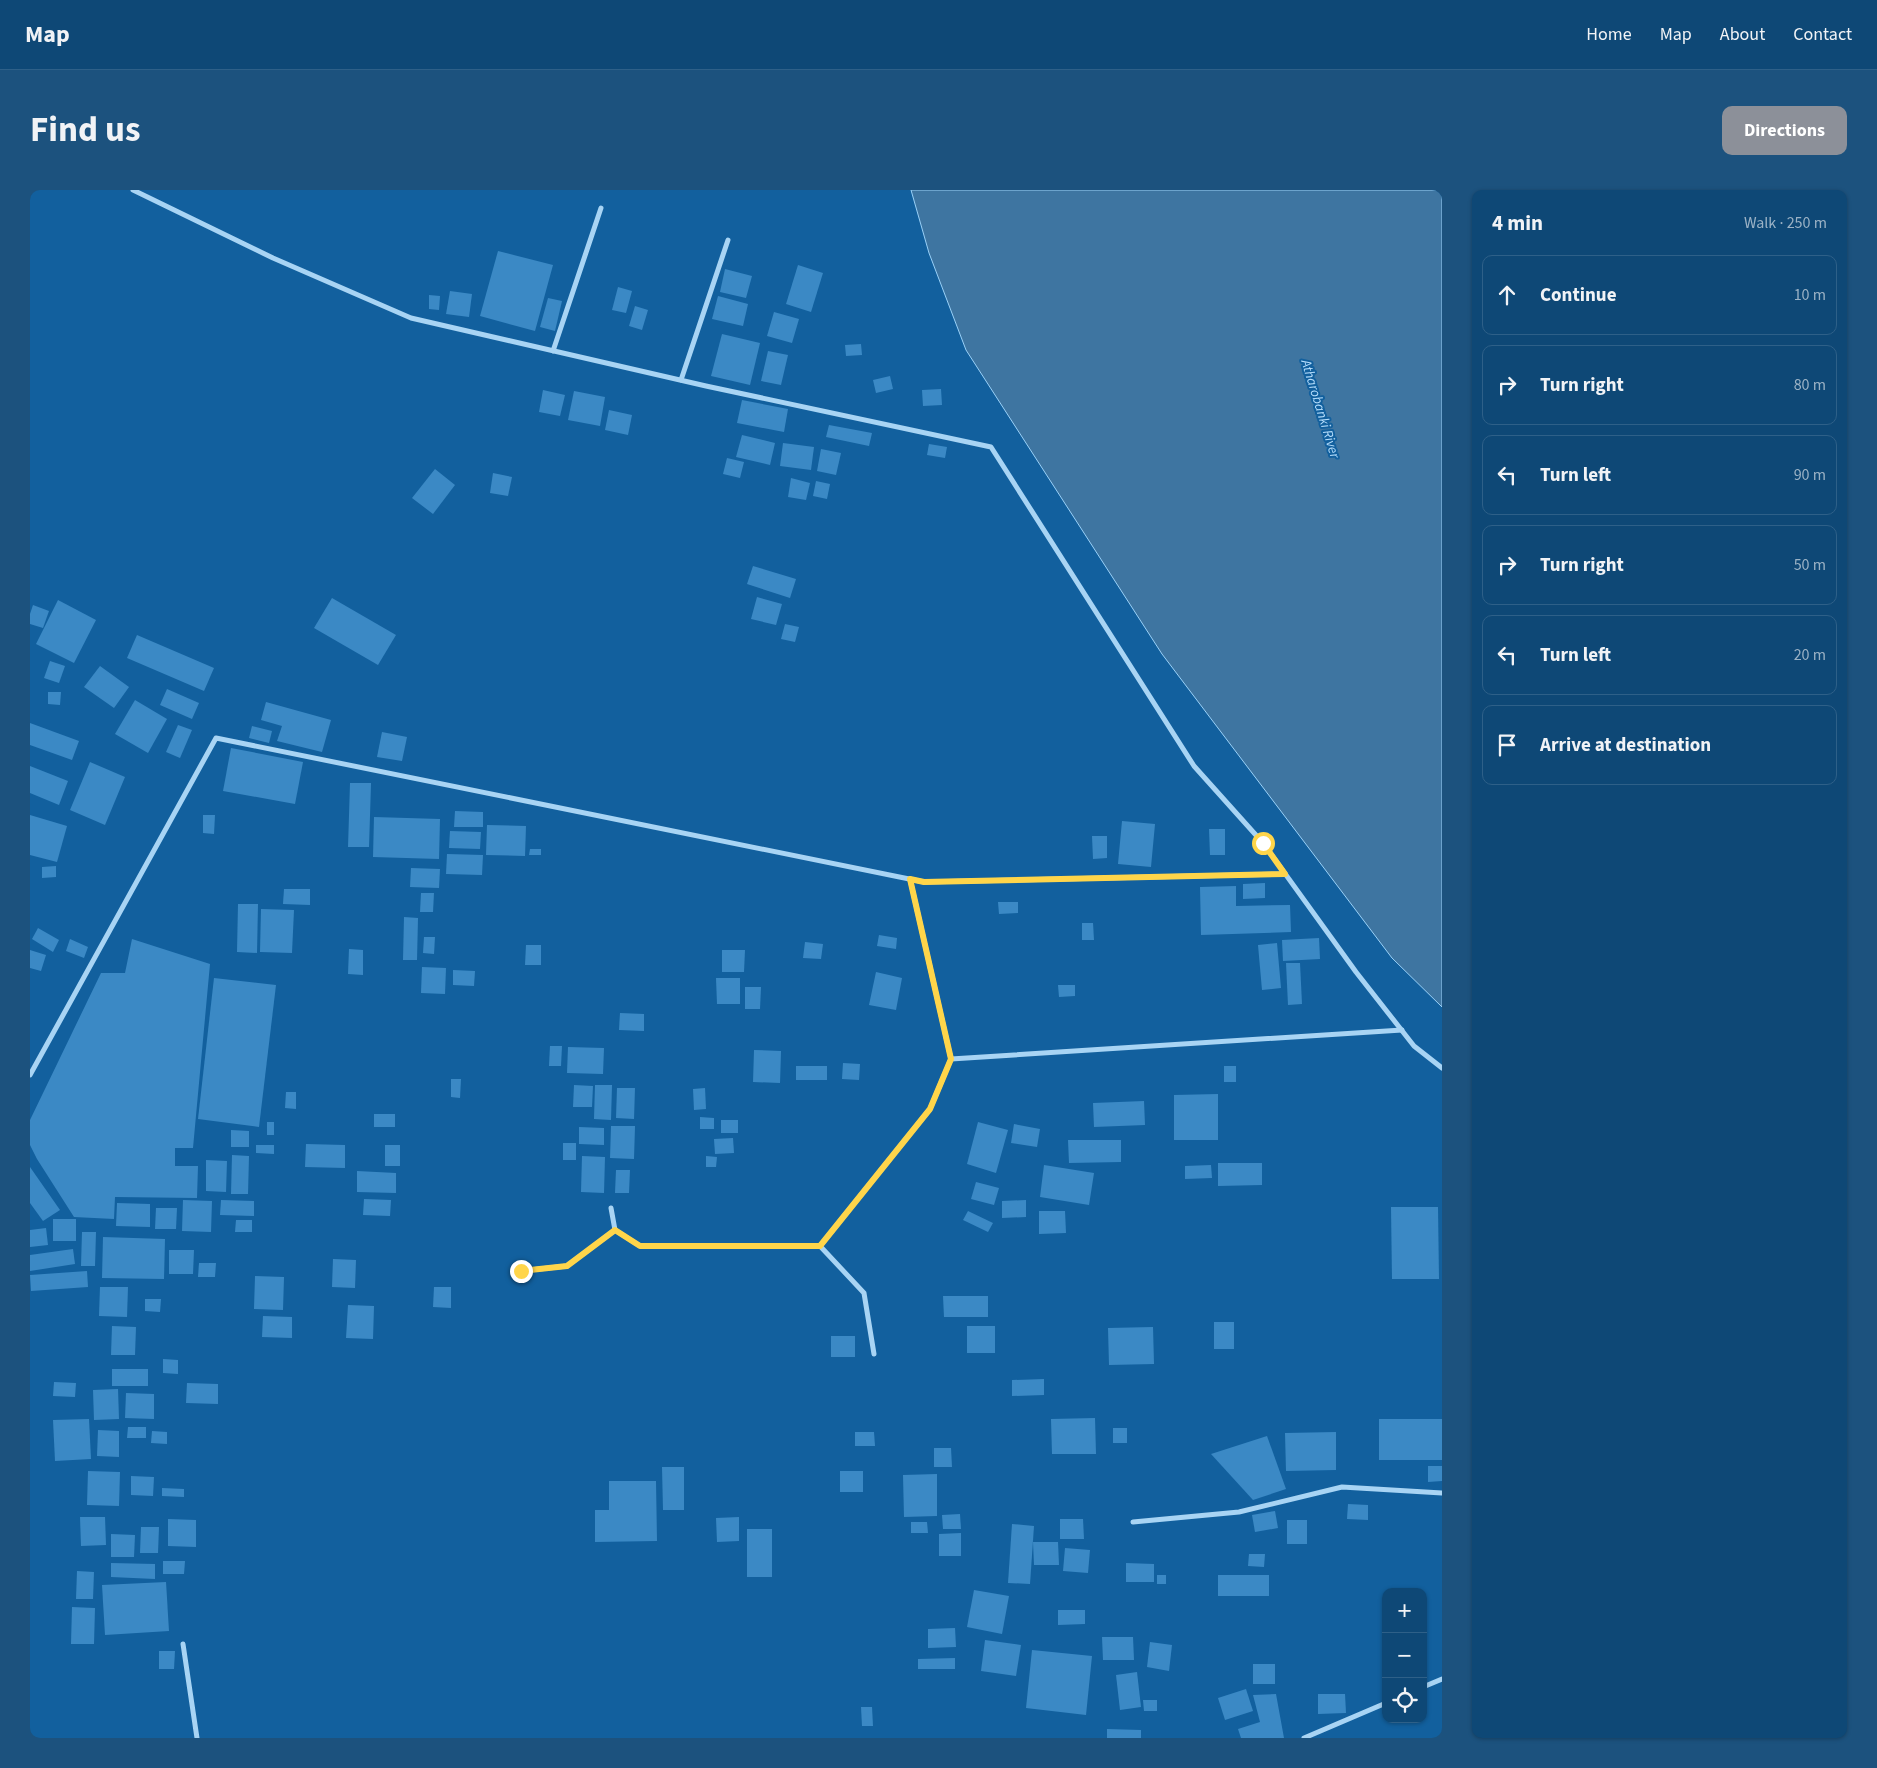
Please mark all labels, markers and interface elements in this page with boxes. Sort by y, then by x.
text: Map [25,17,70,52]
text: Home [1586,22,1632,47]
text: Map [1660,22,1692,47]
text: About [1720,22,1765,47]
text: Contact [1793,22,1852,47]
text: Find us [30,105,140,155]
button: Directions [1722,106,1847,155]
text: 4 min [1492,208,1543,238]
text: Walk · 250 m [1744,212,1827,234]
icon: ahead [1493,281,1521,309]
text: Continue [1540,282,1617,309]
text: 10 m [1794,284,1826,306]
water label: Atharobanki River [1295,356,1345,462]
icon: right [1493,371,1521,399]
text: Turn right [1540,372,1624,399]
text: 80 m [1794,374,1826,396]
icon: left [1493,461,1521,489]
text: Turn left [1540,462,1611,489]
text: 90 m [1794,464,1826,486]
icon: right [1493,551,1521,579]
text: Turn right [1540,552,1624,579]
text: 50 m [1794,554,1826,576]
icon: left [1493,641,1521,669]
text: Turn left [1540,642,1611,669]
text: 20 m [1794,644,1826,666]
icon: arrive [1493,731,1521,759]
text: Arrive at destination [1540,732,1711,759]
route start [1252,832,1275,855]
route end [510,1260,533,1283]
map controls [1382,1588,1427,1723]
button: + [1382,1588,1427,1633]
button: − [1382,1633,1427,1678]
button: locate [1382,1678,1427,1723]

